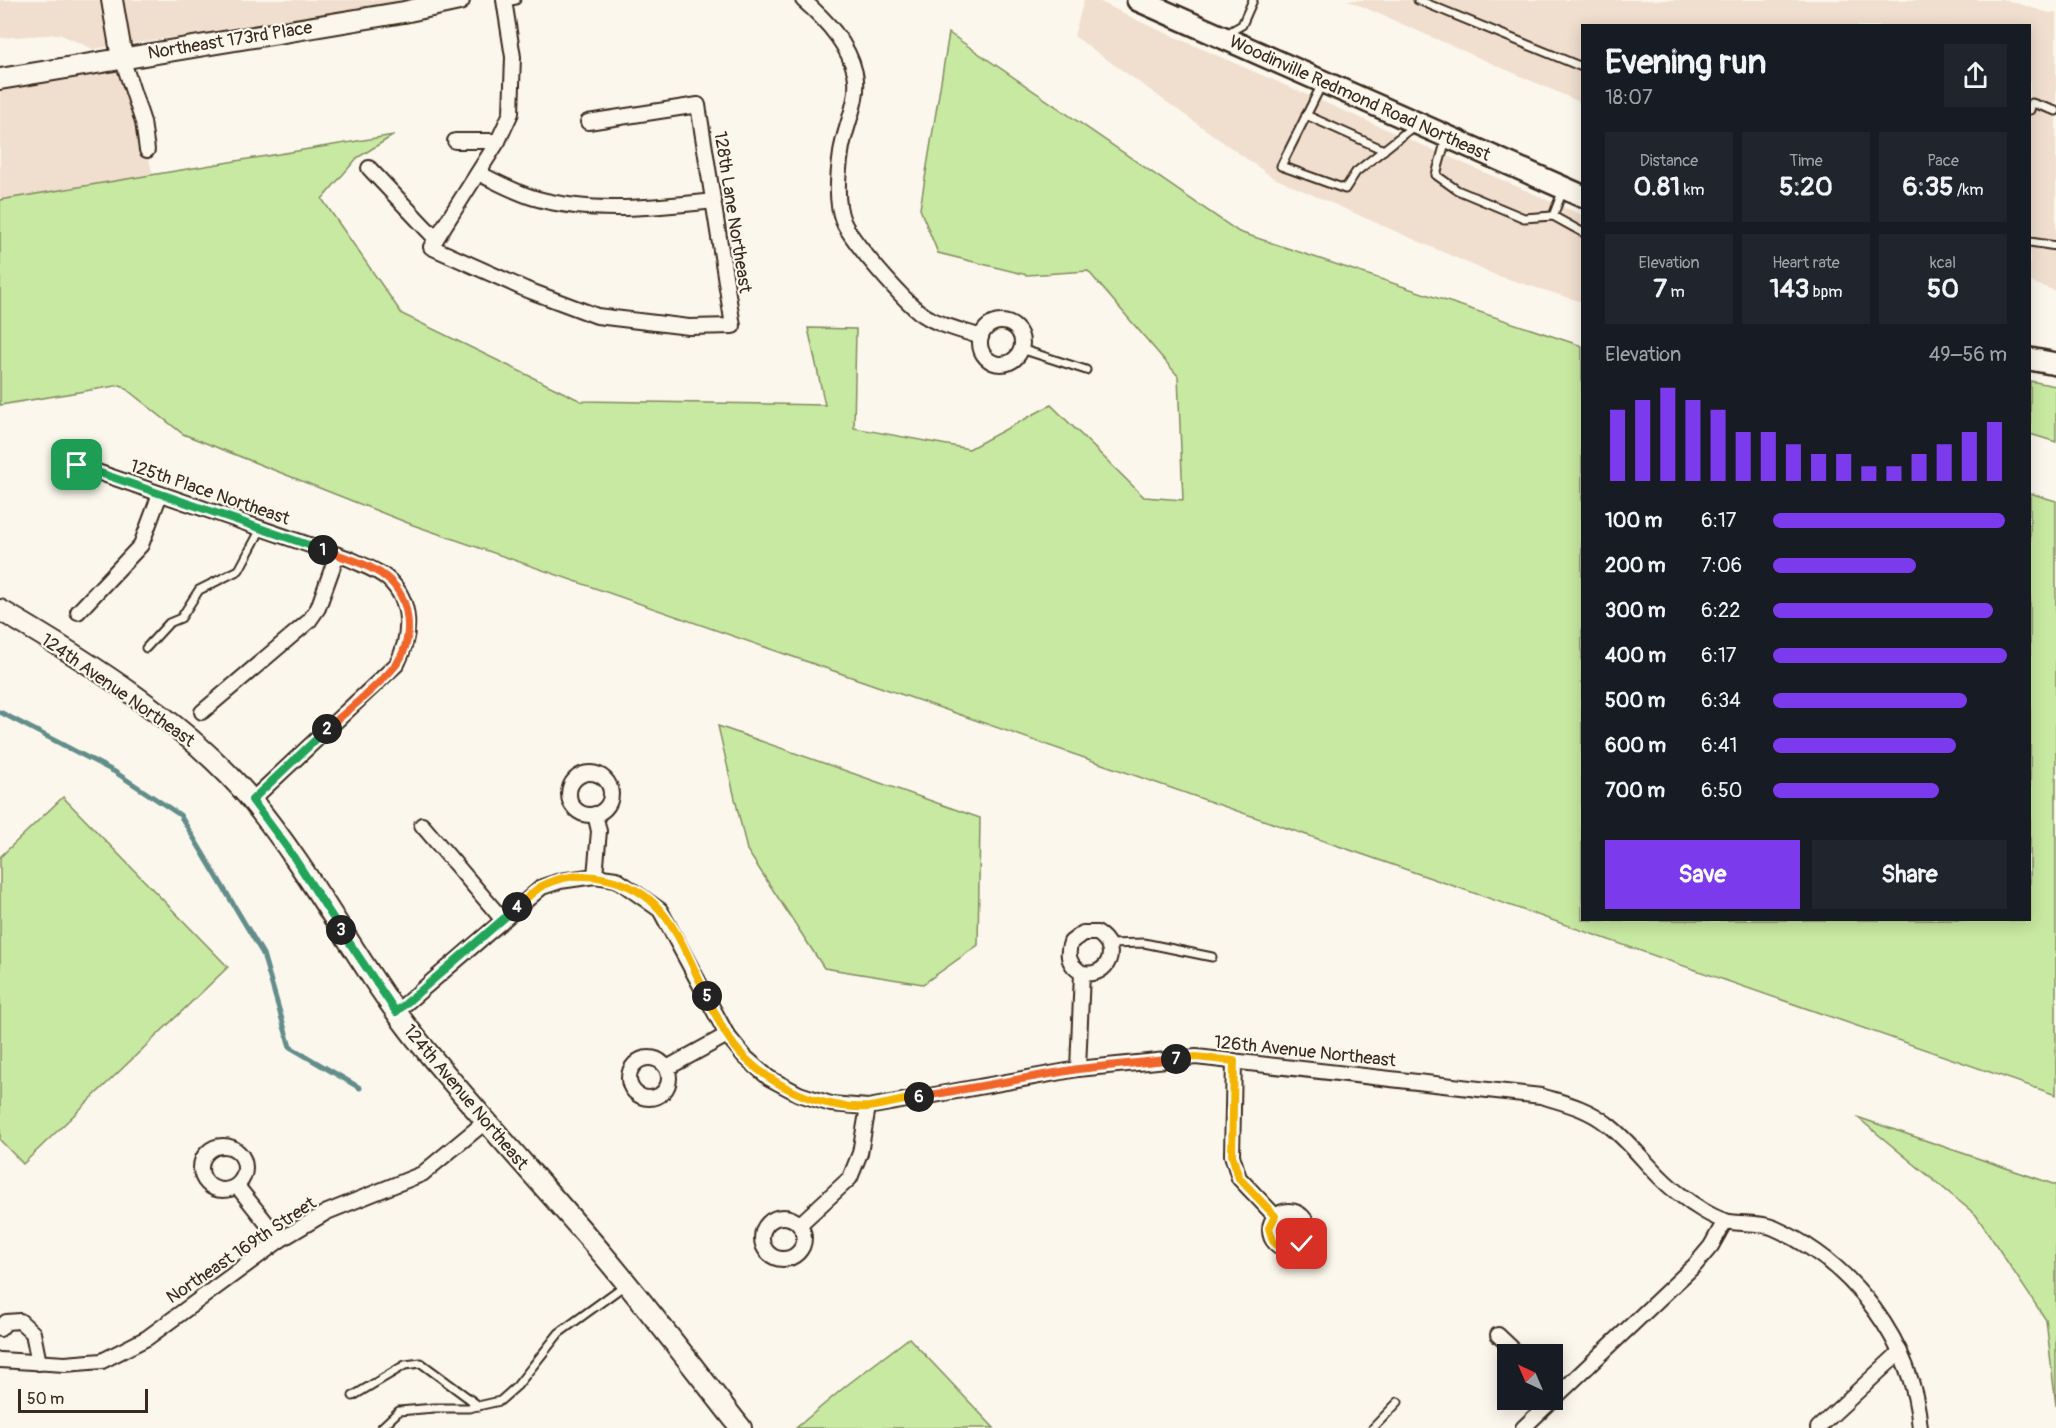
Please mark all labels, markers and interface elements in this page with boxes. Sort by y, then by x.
street label: Northeast 173rd Place [146,16,314,65]
street label: Woodinville Redmond Road Northeast [1226,30,1495,167]
text: Evening run [1605,42,1766,83]
button: share [1944,44,2007,107]
text: 18:07 [1605,85,1652,110]
street label: 128th Lane Northeast [708,130,757,295]
text: Distance [1640,151,1698,171]
text: Time [1789,151,1823,171]
text: Pace [1927,151,1959,171]
text: 0.81 [1633,171,1680,203]
text: 5:20 [1779,171,1833,203]
text: 6:35 [1903,171,1953,203]
text: km [1680,180,1705,200]
text: /km [1953,180,1983,200]
text: Elevation [1639,253,1699,273]
text: Heart rate [1772,253,1840,273]
text: kcal [1930,253,1956,273]
text: 7 [1653,273,1667,305]
text: 143 [1770,273,1809,305]
text: 50 [1927,273,1959,305]
text: m [1667,282,1685,302]
text: bpm [1809,282,1842,302]
text: Elevation [1605,342,1681,367]
text: 49–56 m [1929,342,2007,367]
pin [51,439,102,490]
icon: arrive [60,448,93,481]
street label: 125th Place Northeast [127,454,293,531]
text: 100 m [1605,508,1662,533]
text: 6:17 [1701,508,1736,533]
pin: 1 [308,535,338,565]
text: 1 [320,540,326,560]
text: 200 m [1605,553,1666,578]
text: 7:06 [1701,553,1742,578]
text: 300 m [1605,598,1666,623]
text: 6:22 [1701,598,1740,623]
street label: 124th Avenue Northeast [36,629,200,753]
text: 400 m [1605,643,1666,668]
text: 6:17 [1701,643,1736,668]
text: 500 m [1605,688,1665,713]
text: 6:34 [1701,688,1741,713]
pin: 2 [312,714,342,744]
text: 2 [323,719,331,739]
text: 600 m [1605,733,1666,758]
text: 6:41 [1701,733,1737,758]
text: 700 m [1605,778,1665,803]
text: 6:50 [1701,778,1742,803]
button: Save [1605,840,1800,909]
button: Share [1812,840,2007,909]
pin: 4 [502,892,532,922]
text: 4 [512,897,522,917]
pin: 3 [326,915,356,945]
text: 3 [337,920,345,940]
pin: 5 [692,981,722,1011]
text: 5 [703,986,711,1006]
street label: 124th Avenue Northeast [398,1020,534,1175]
street label: 126th Avenue Northeast [1213,1030,1398,1073]
pin: 7 [1161,1044,1191,1074]
text: 7 [1172,1049,1180,1069]
pin: 6 [904,1082,934,1112]
text: 6 [914,1087,924,1107]
street label: Northeast 169th Street [162,1191,321,1309]
pin [1276,1218,1327,1269]
icon: check [1285,1227,1318,1260]
north arrow [1497,1344,1563,1410]
map controls [1497,1344,1563,1410]
scale bar [18,1386,148,1414]
text: 50 m [27,1389,64,1409]

